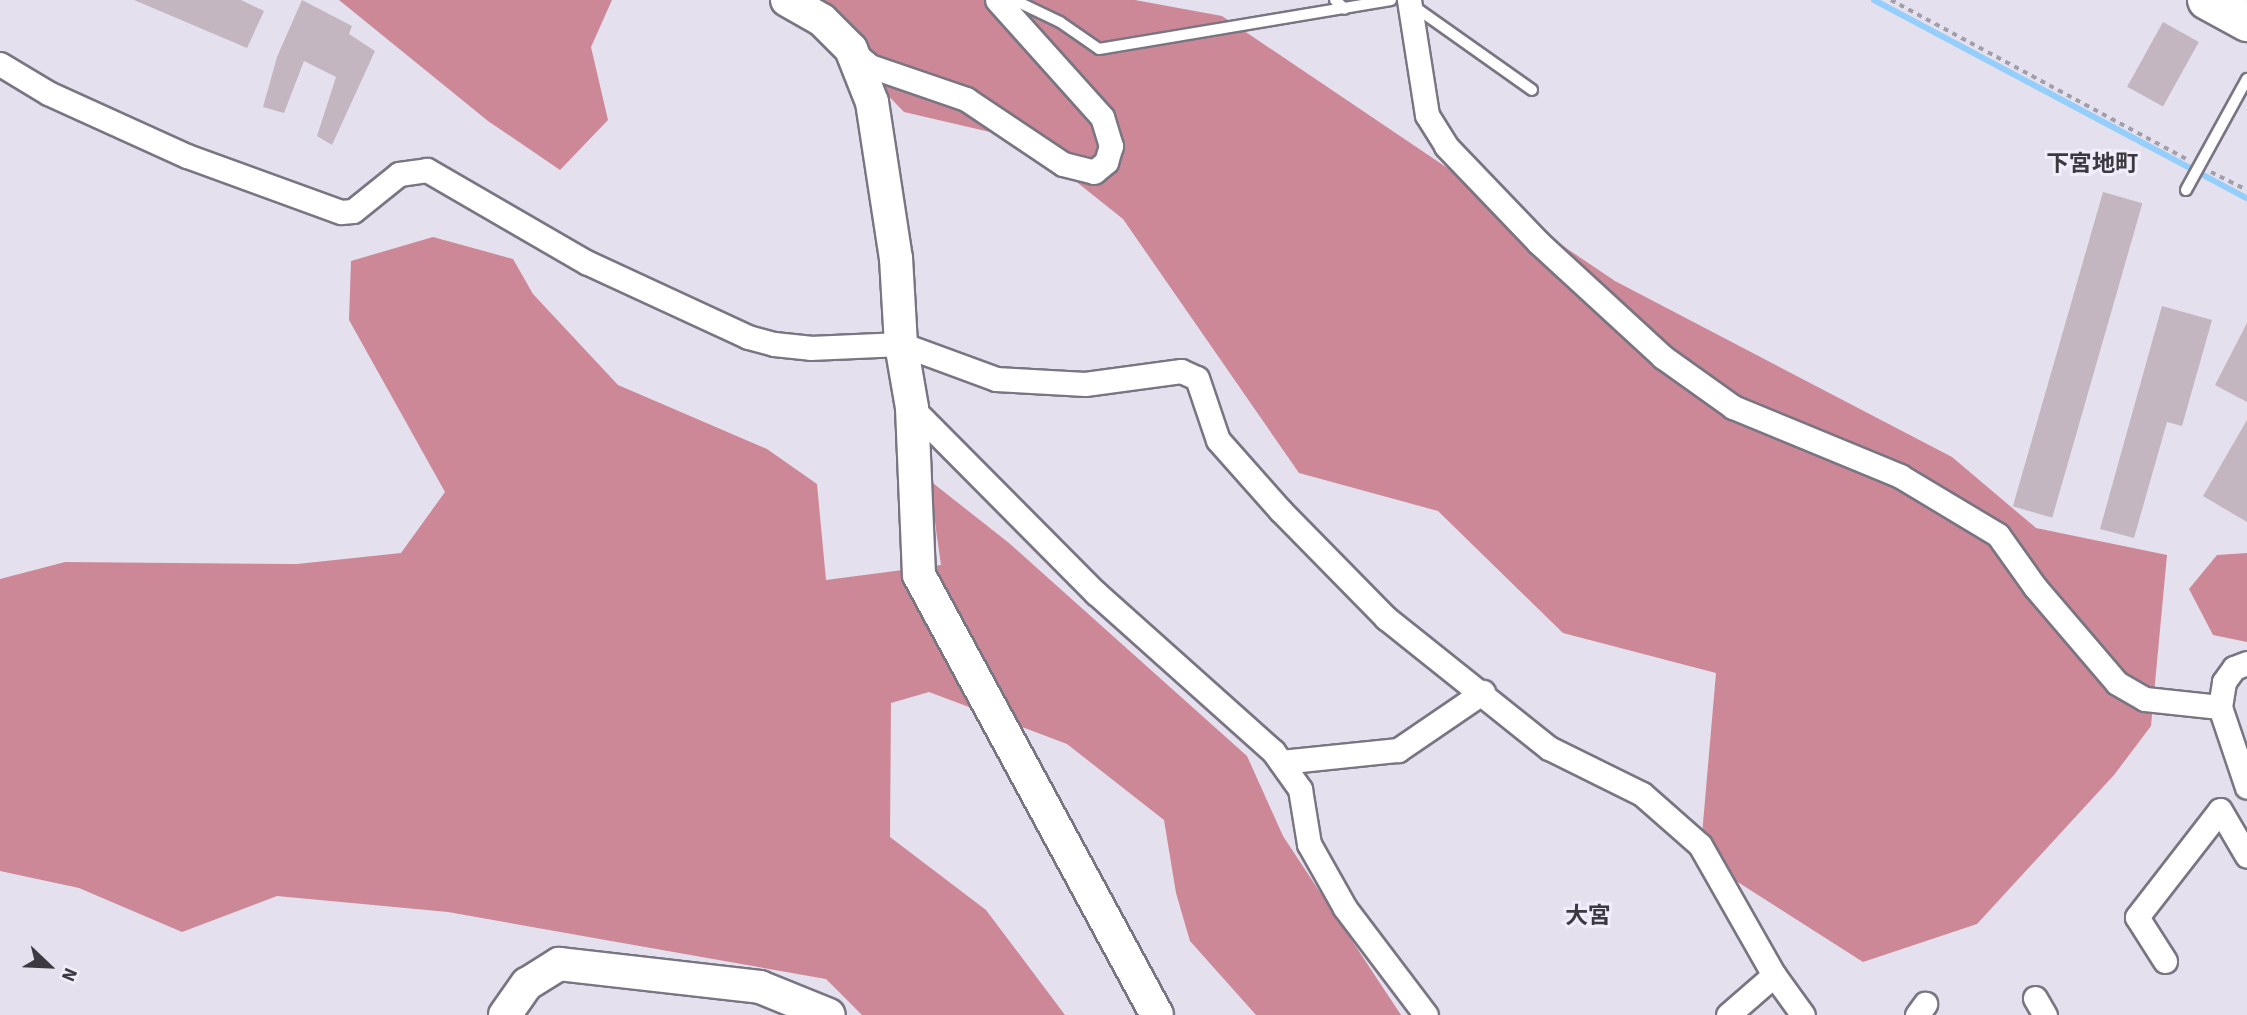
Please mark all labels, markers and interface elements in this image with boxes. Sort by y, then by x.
district label: 下宮地町 [2046,150,2138,178]
district label: 大宮 [1565,902,1611,930]
north arrow [14,931,84,1001]
text: N [54,963,84,985]

